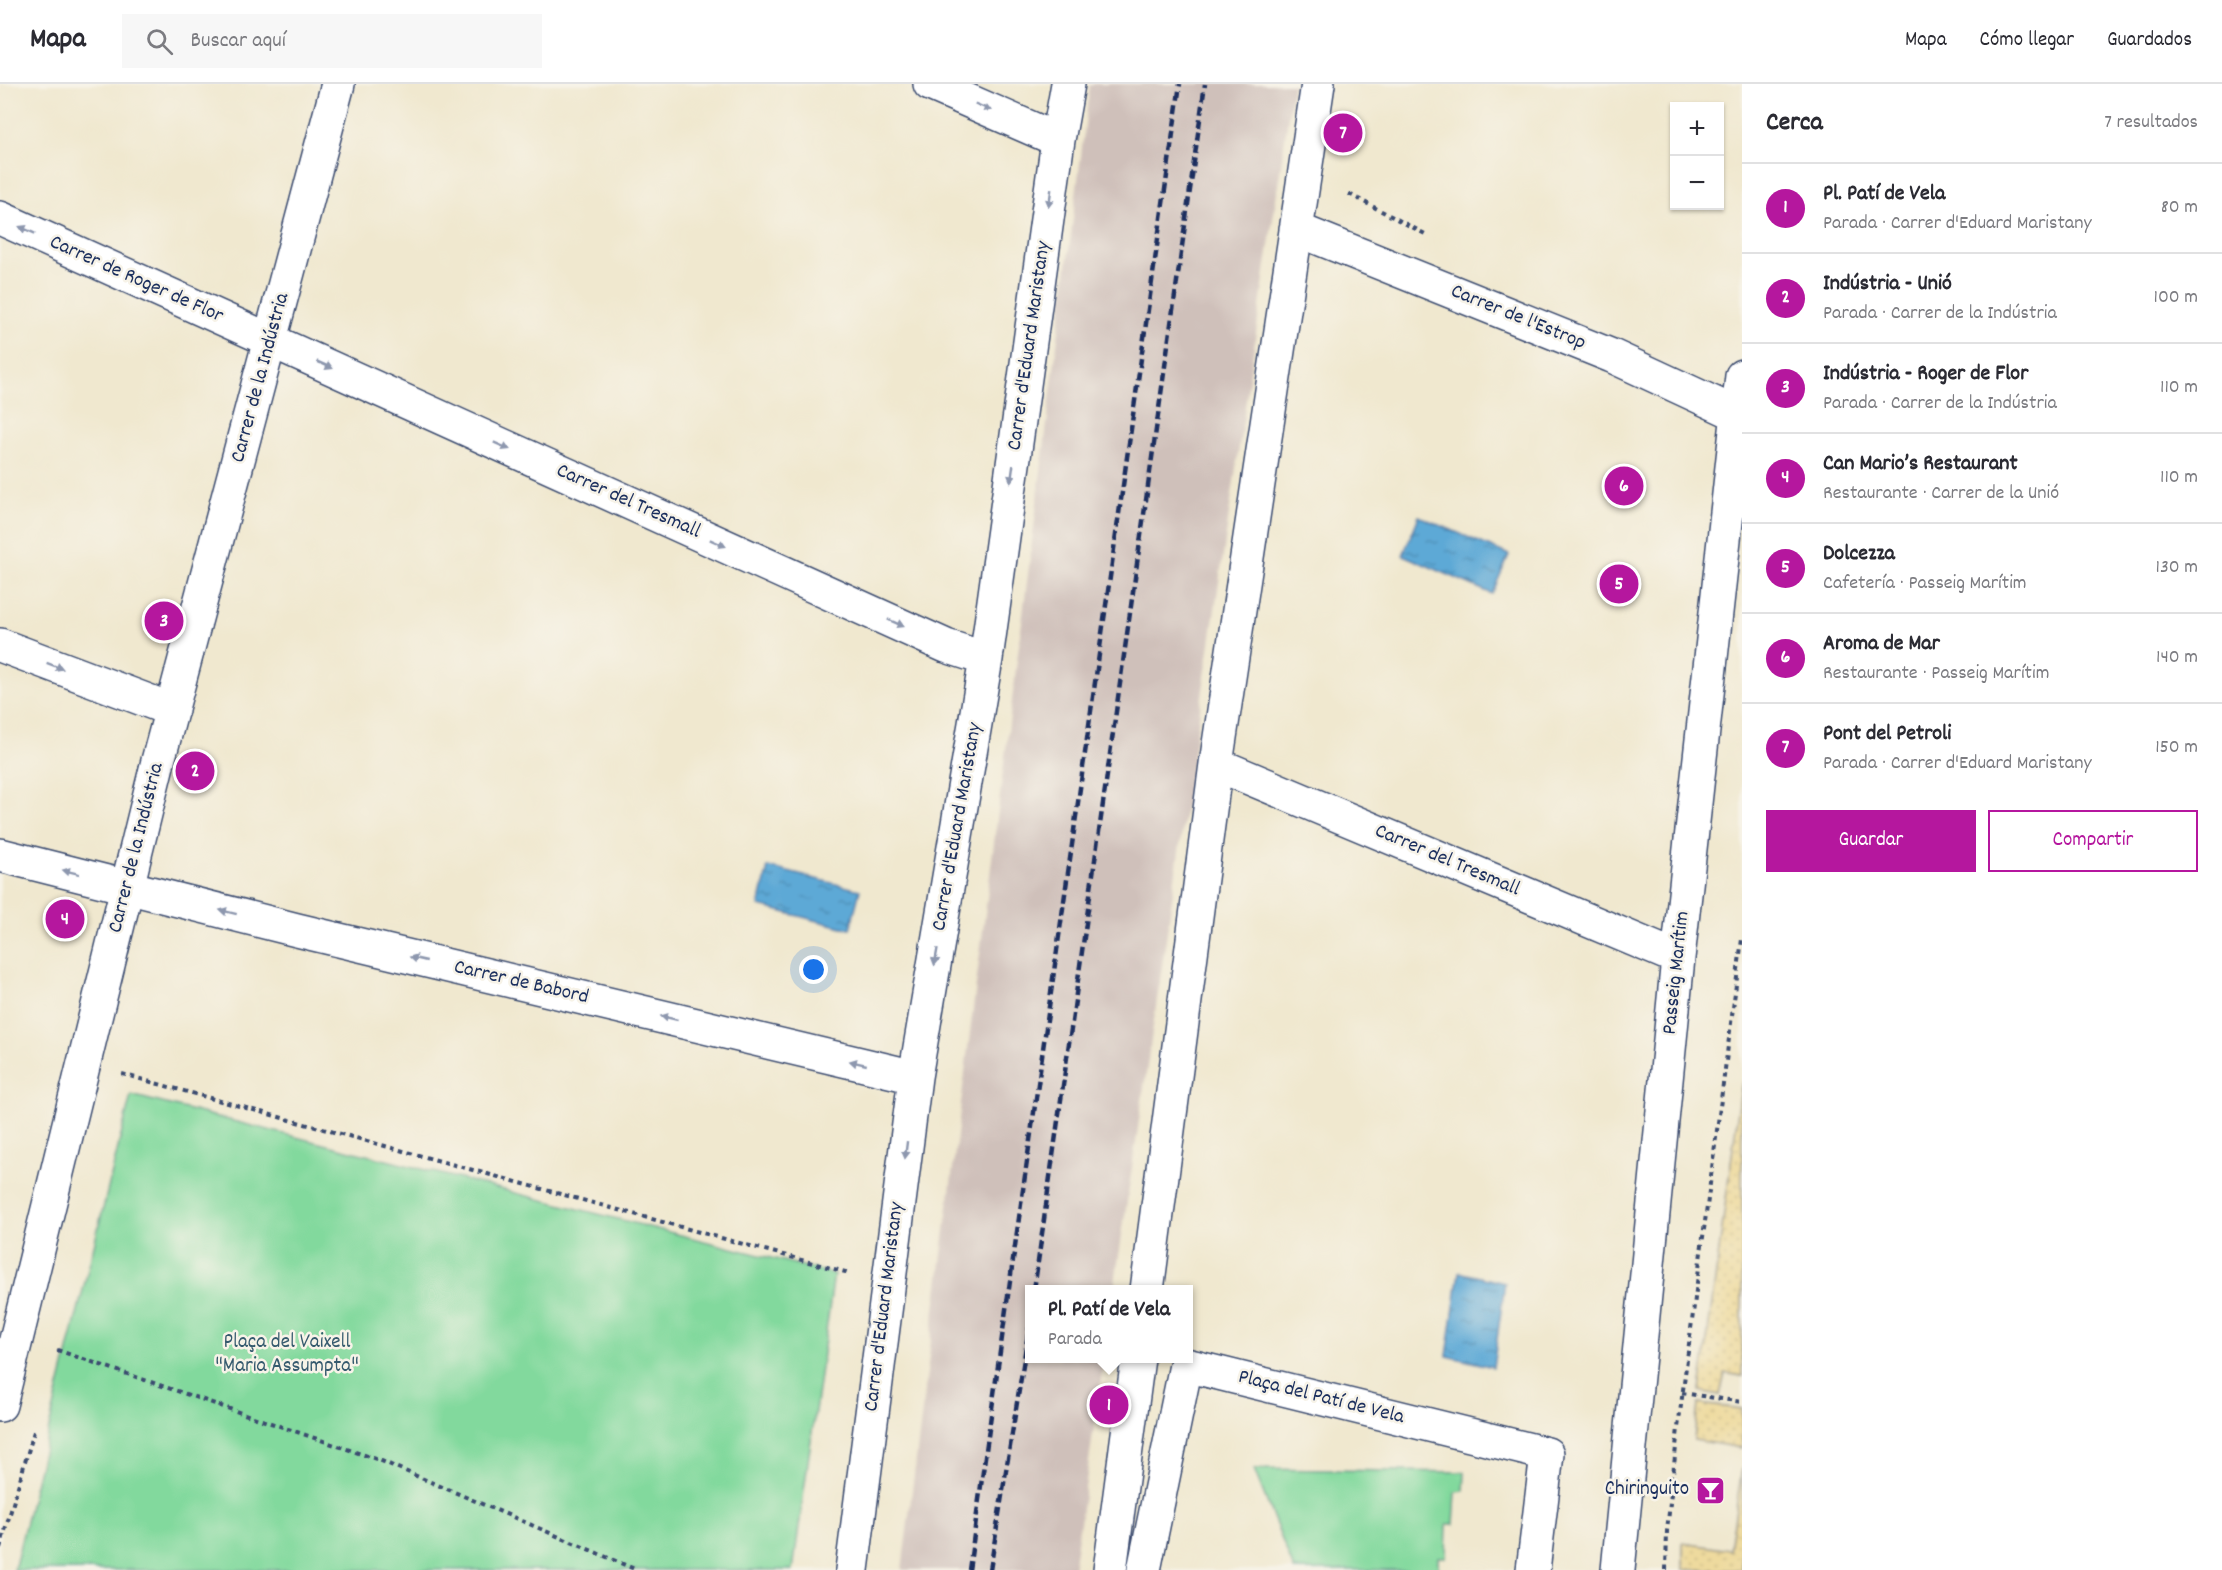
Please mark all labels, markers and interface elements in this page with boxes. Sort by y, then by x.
search box [122,14,542,68]
text: Mapa [30,21,86,61]
icon: search [143,25,176,58]
text: Buscar aquí [191,26,286,57]
text: Mapa [1905,26,1947,56]
text: Cómo llegar [1980,26,2074,56]
text: Guardados [2107,26,2192,56]
one-way arrow [975,102,993,112]
map controls [1670,102,1724,210]
button: + [1670,102,1724,156]
text: Cerca [1766,105,1823,142]
text: 7 resultados [2104,109,2198,137]
pin: 7 [1324,110,1362,156]
button: − [1670,156,1724,210]
text: Pl. Patí de Vela [1823,179,1945,210]
one-way arrow [1045,189,1054,208]
text: 1 [1783,194,1788,222]
text: 80 m [2161,194,2198,222]
text: Parada · Carrer d'Eduard Maristany [1823,210,2092,238]
one-way arrow [17,225,35,235]
street label: Carrer de Roger de Flor [44,228,228,332]
street label: Carrer d'Eduard Maristany [1000,239,1060,452]
text: Indústria - Unió [1823,269,1952,300]
street label: Carrer de l'Estrop [1446,277,1590,359]
text: 2 [1781,284,1790,312]
text: 100 m [2154,284,2198,312]
street label: Carrer de la Indústria [224,289,298,466]
text: Parada · Carrer de la Indústria [1823,300,2057,328]
text: Indústria - Roger de Flor [1823,359,2028,390]
one-way arrow [316,360,334,370]
text: 3 [1781,374,1790,402]
text: 110 m [2160,374,2198,402]
text: Parada · Carrer de la Indústria [1823,390,2057,418]
one-way arrow [494,441,511,450]
text: Can Mario’s Restaurant [1823,449,2018,480]
street label: Carrer del Tresmall [551,457,705,547]
pin: 6 [1604,464,1644,508]
text: 4 [1781,464,1790,492]
text: 110 m [2160,464,2198,492]
one-way arrow [1007,465,1016,484]
text: Restaurante · Carrer de la Unió [1823,480,2059,508]
one-way arrow [710,538,728,548]
text: Dolcezza [1823,539,1895,570]
text: 5 [1781,554,1790,582]
text: 130 m [2156,554,2198,582]
pin: 5 [1600,562,1638,606]
text: Cafetería · Passeig Marítim [1823,570,2027,598]
pin: 3 [144,598,184,644]
one-way arrow [887,619,904,628]
text: Aroma de Mar [1823,629,1940,660]
text: 6 [1781,644,1790,672]
text: 140 m [2156,644,2198,672]
text: Restaurante · Passeig Marítim [1823,660,2049,688]
one-way arrow [46,662,64,671]
text: Pont del Petroli [1823,719,1951,750]
street label: Carrer d'Eduard Maristany [925,720,991,933]
text: 7 [1782,734,1789,762]
text: 150 m [2155,734,2198,762]
pin: 2 [176,748,214,794]
text: Parada · Carrer d'Eduard Maristany [1823,750,2092,778]
street label: Carrer de la Indústria [101,759,173,936]
button: Guardar [1766,810,1976,872]
button: Compartir [1988,810,2198,872]
street label: Carrer del Tresmall [1370,817,1524,905]
one-way arrow [61,867,80,877]
pin: 4 [46,896,84,942]
one-way arrow [219,907,237,917]
street label: Passeig Marítim [1656,910,1698,1036]
one-way arrow [931,948,940,967]
one-way arrow [408,953,427,963]
street label: Carrer de Babord [451,953,591,1013]
your location [799,955,828,984]
one-way arrow [659,1013,678,1023]
one-way arrow [849,1058,867,1068]
one-way arrow [901,1141,910,1160]
street label: Carrer d'Eduard Maristany [857,1200,913,1413]
popup [1025,1285,1193,1363]
text: Pl. Patí de Vela [1048,1295,1170,1326]
text: Parada [1048,1326,1102,1354]
park label: Plaça del Vaixell "Maria Assumpta" [215,1328,359,1382]
street label: Plaça del Patí de Vela [1235,1363,1408,1433]
pin: 1 [1090,1382,1128,1428]
bar icon: Chiringuito [1694,1474,1726,1506]
place label: Chiringuito [1605,1475,1689,1505]

